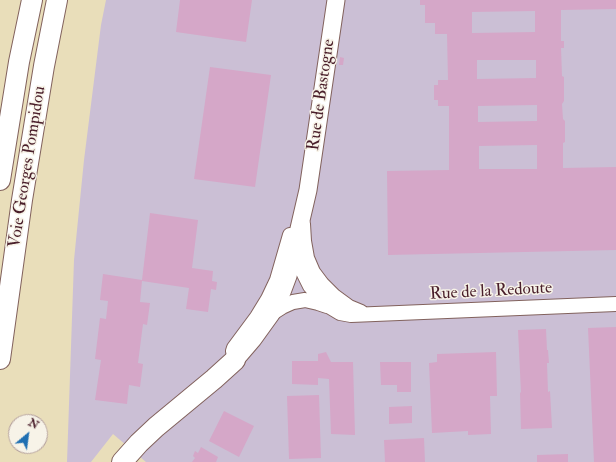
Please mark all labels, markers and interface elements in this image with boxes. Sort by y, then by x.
street label: Rue de Bastogne [304,38,340,152]
street label: Voie Georges Pompidou [5,85,51,249]
street label: Rue de la Redoute [429,279,553,305]
north arrow [8,414,48,454]
text: N [26,416,41,432]

